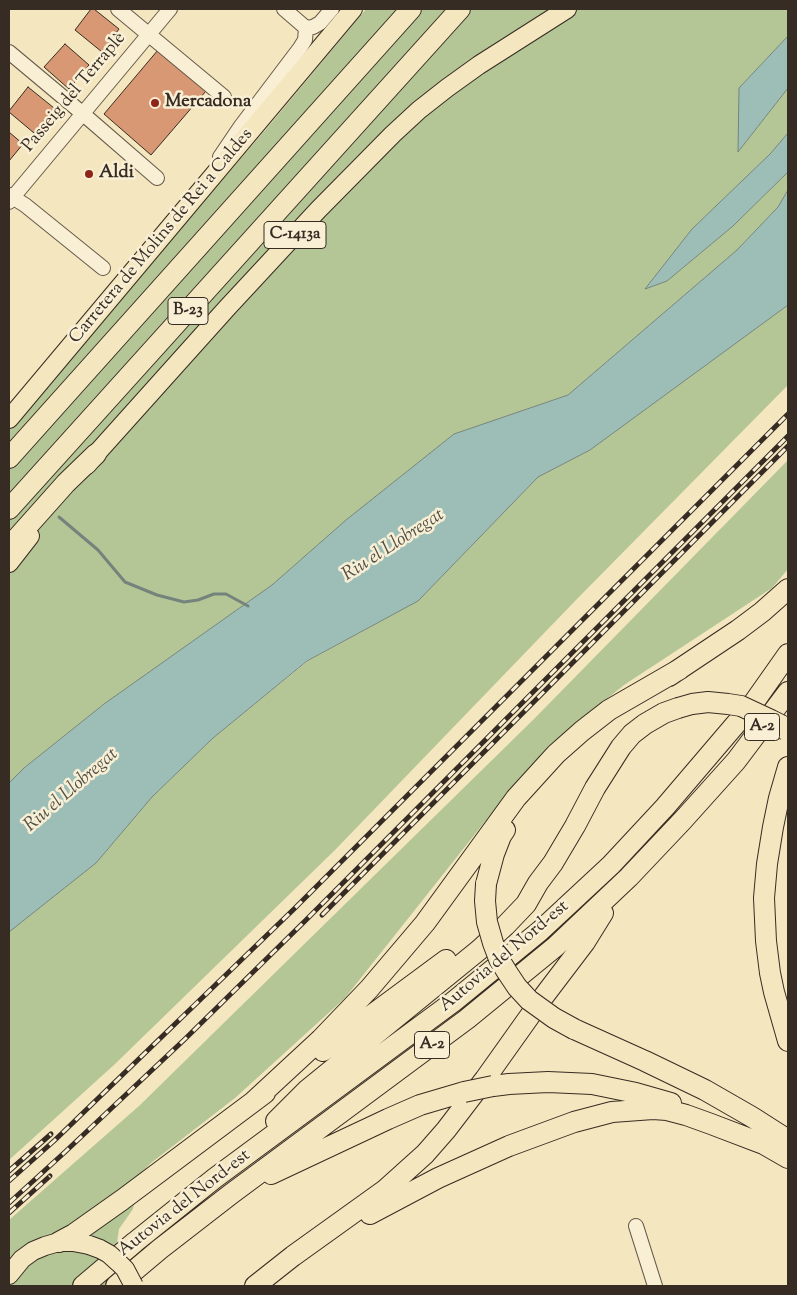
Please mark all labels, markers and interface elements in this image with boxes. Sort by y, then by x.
street label: Passeig del Terraplè [19,29,131,157]
place label: Mercadona [165,92,251,114]
marker: Mercadona [149,97,161,109]
street label: Carretera de Molins de Rei a Caldes [66,125,258,349]
place label: Aldi [99,163,134,185]
marker: Aldi [83,168,95,180]
road number: C-1413a [264,222,326,248]
road number: B-23 [168,298,208,324]
water label: Riu el Llobregat [339,505,449,587]
road number: A-2 [744,714,780,740]
water label: Riu el Llobregat [20,744,124,838]
street label: Autovia del Nord-est [436,897,574,1017]
road number: A-2 [414,1032,450,1058]
street label: Autovia del Nord-est [114,1146,256,1262]

